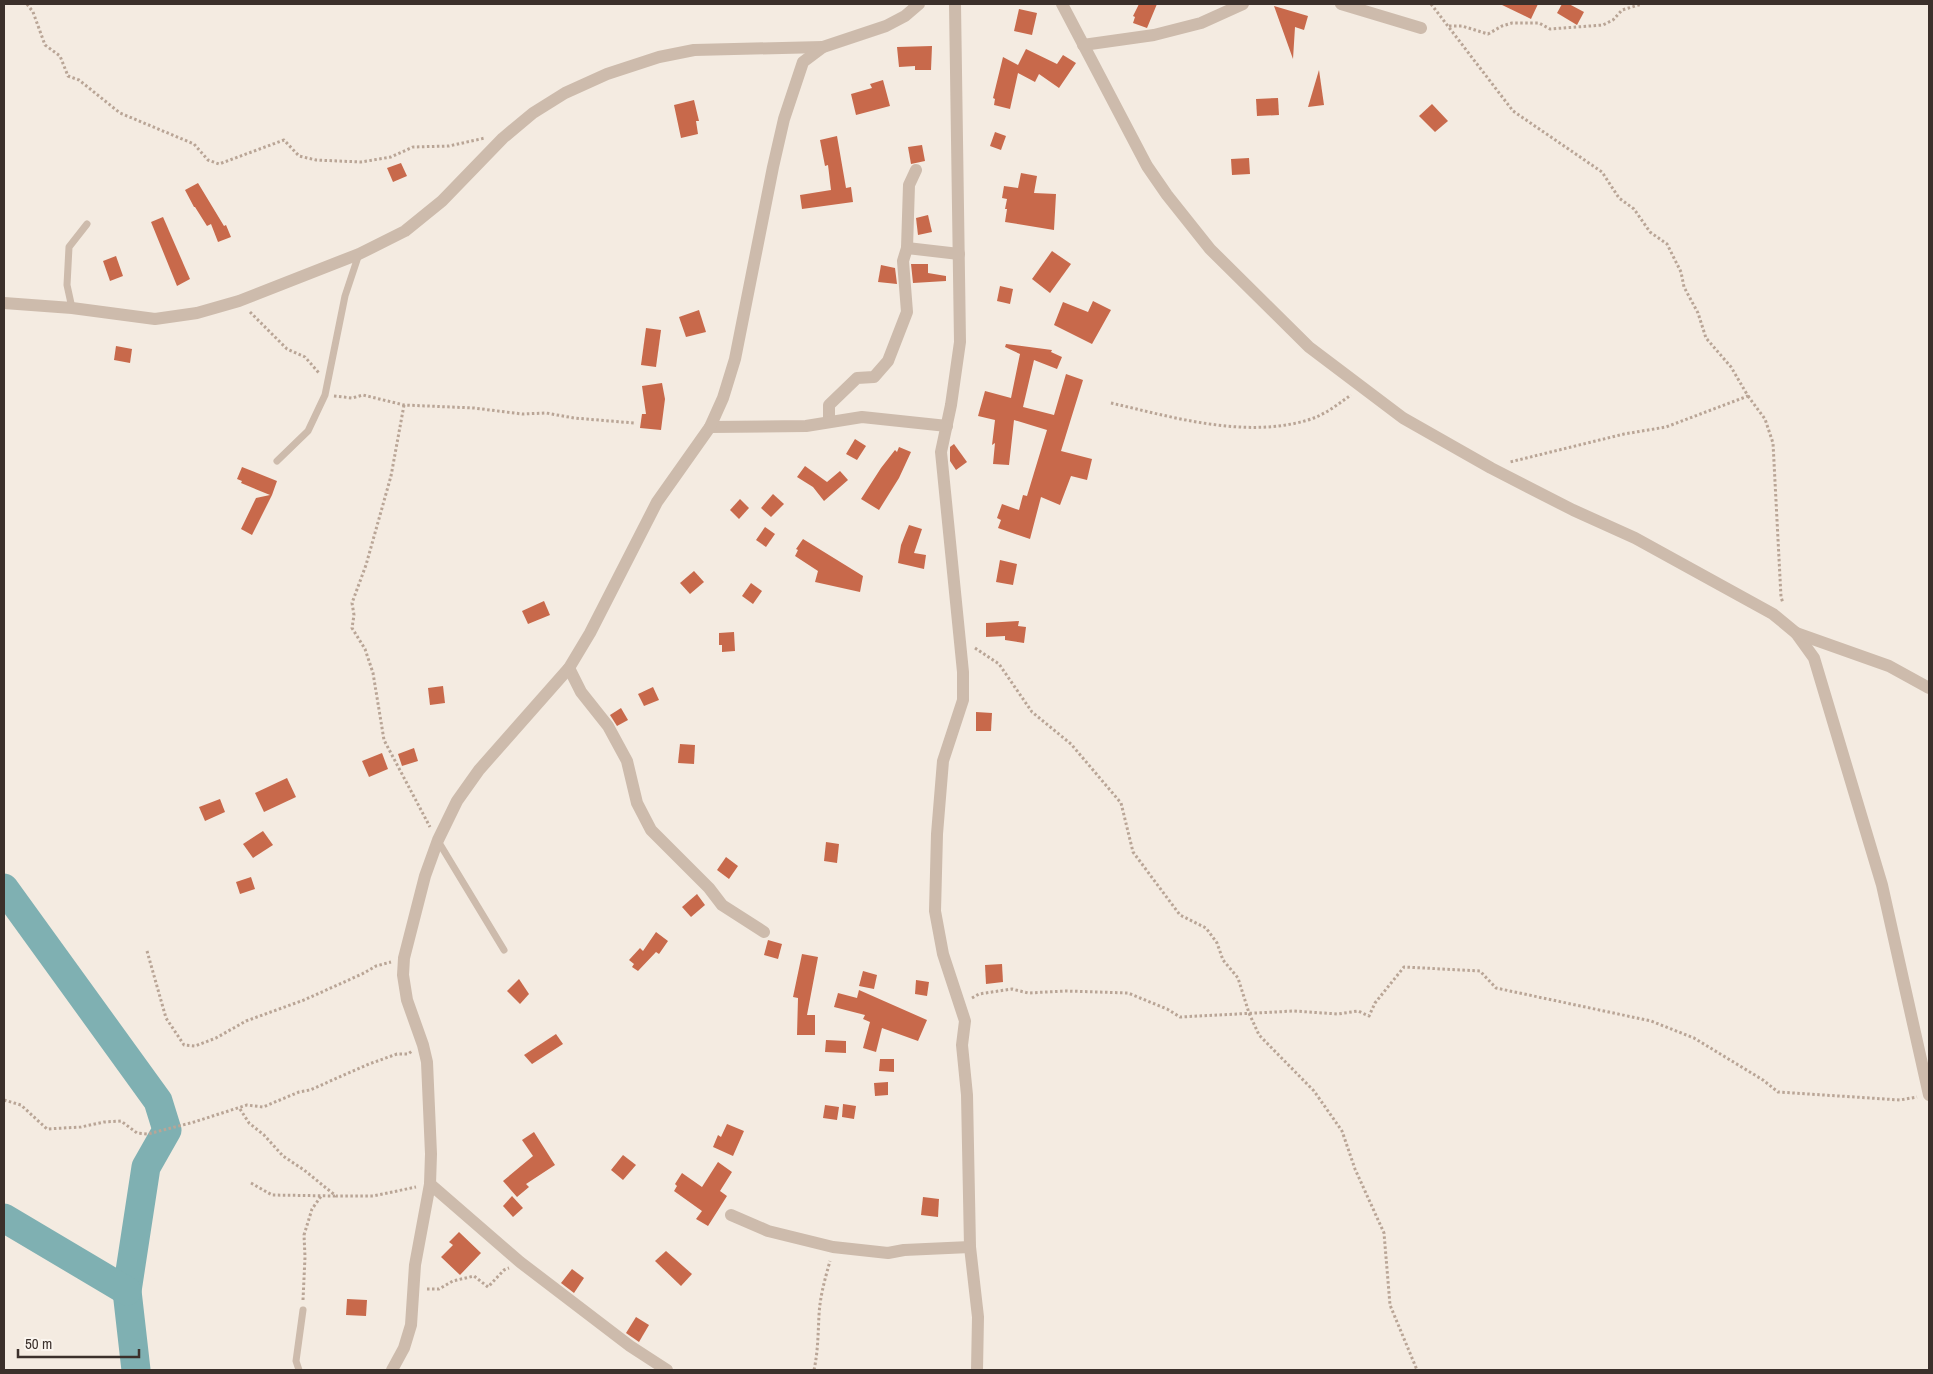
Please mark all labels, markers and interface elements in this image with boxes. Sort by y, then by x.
scale bar [18,1326,139,1358]
text: 50 m [25,1333,52,1354]

